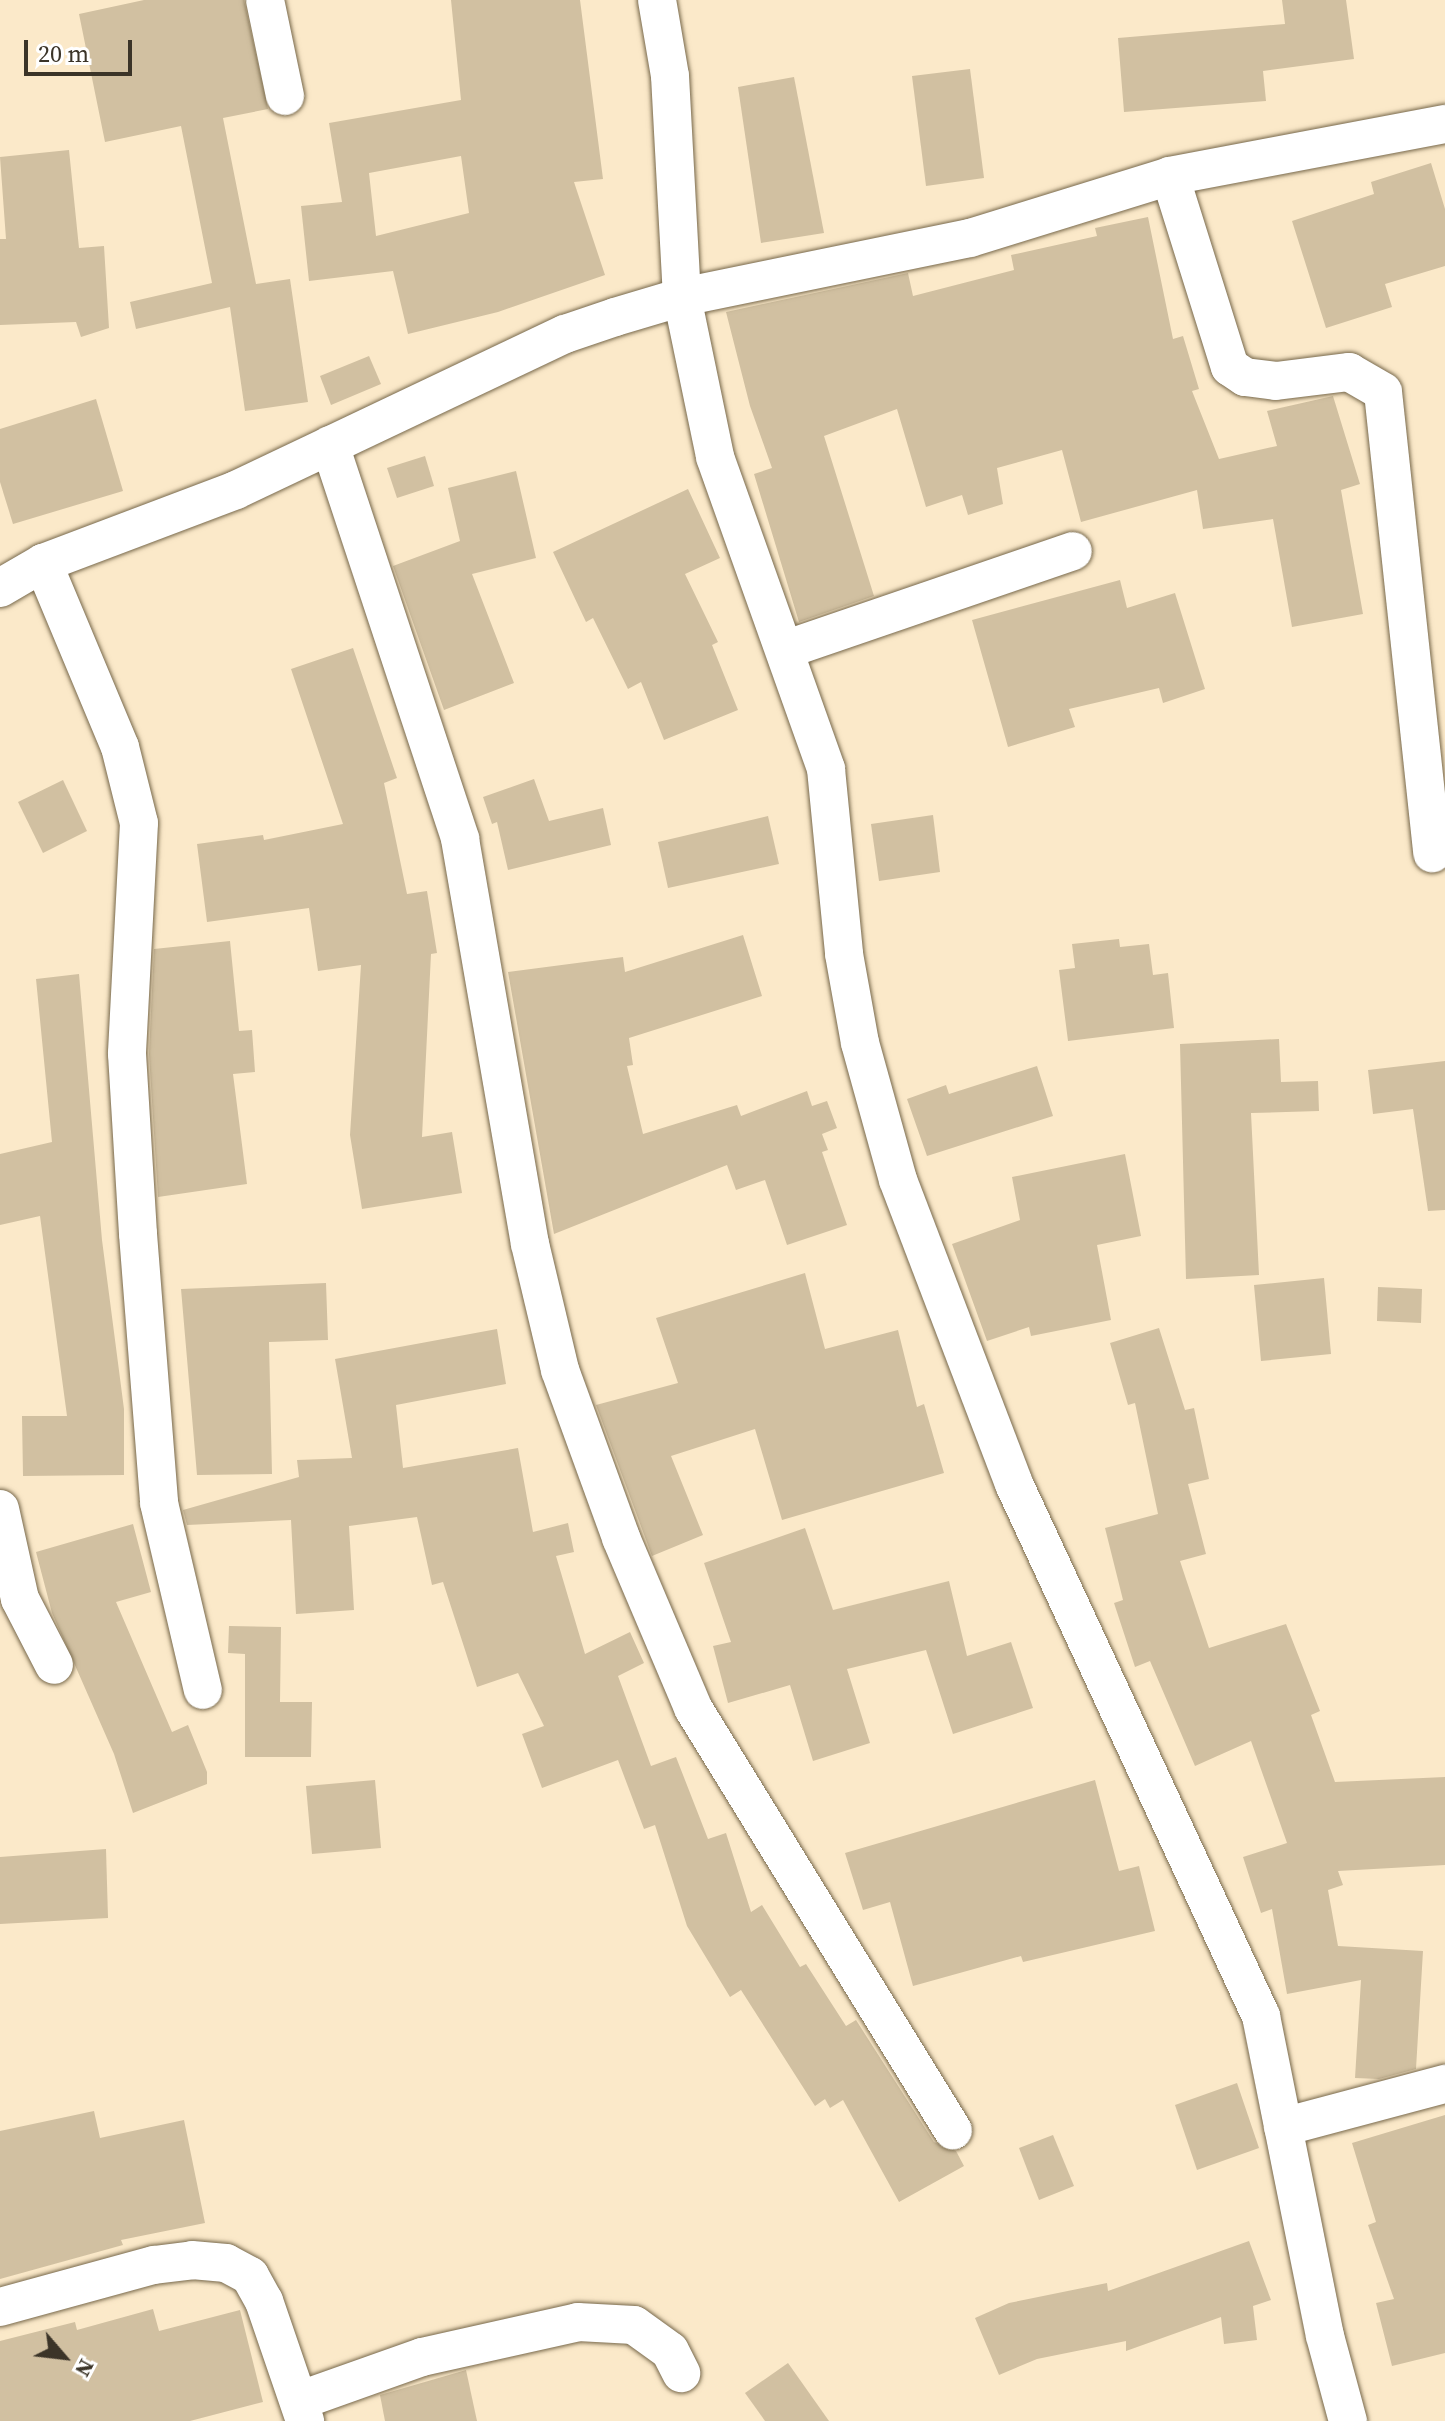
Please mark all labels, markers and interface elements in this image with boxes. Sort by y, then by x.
scale bar [28,24,136,74]
text: 20 m [38,37,89,70]
north arrow [24,2317,104,2397]
text: N [68,2354,102,2382]

